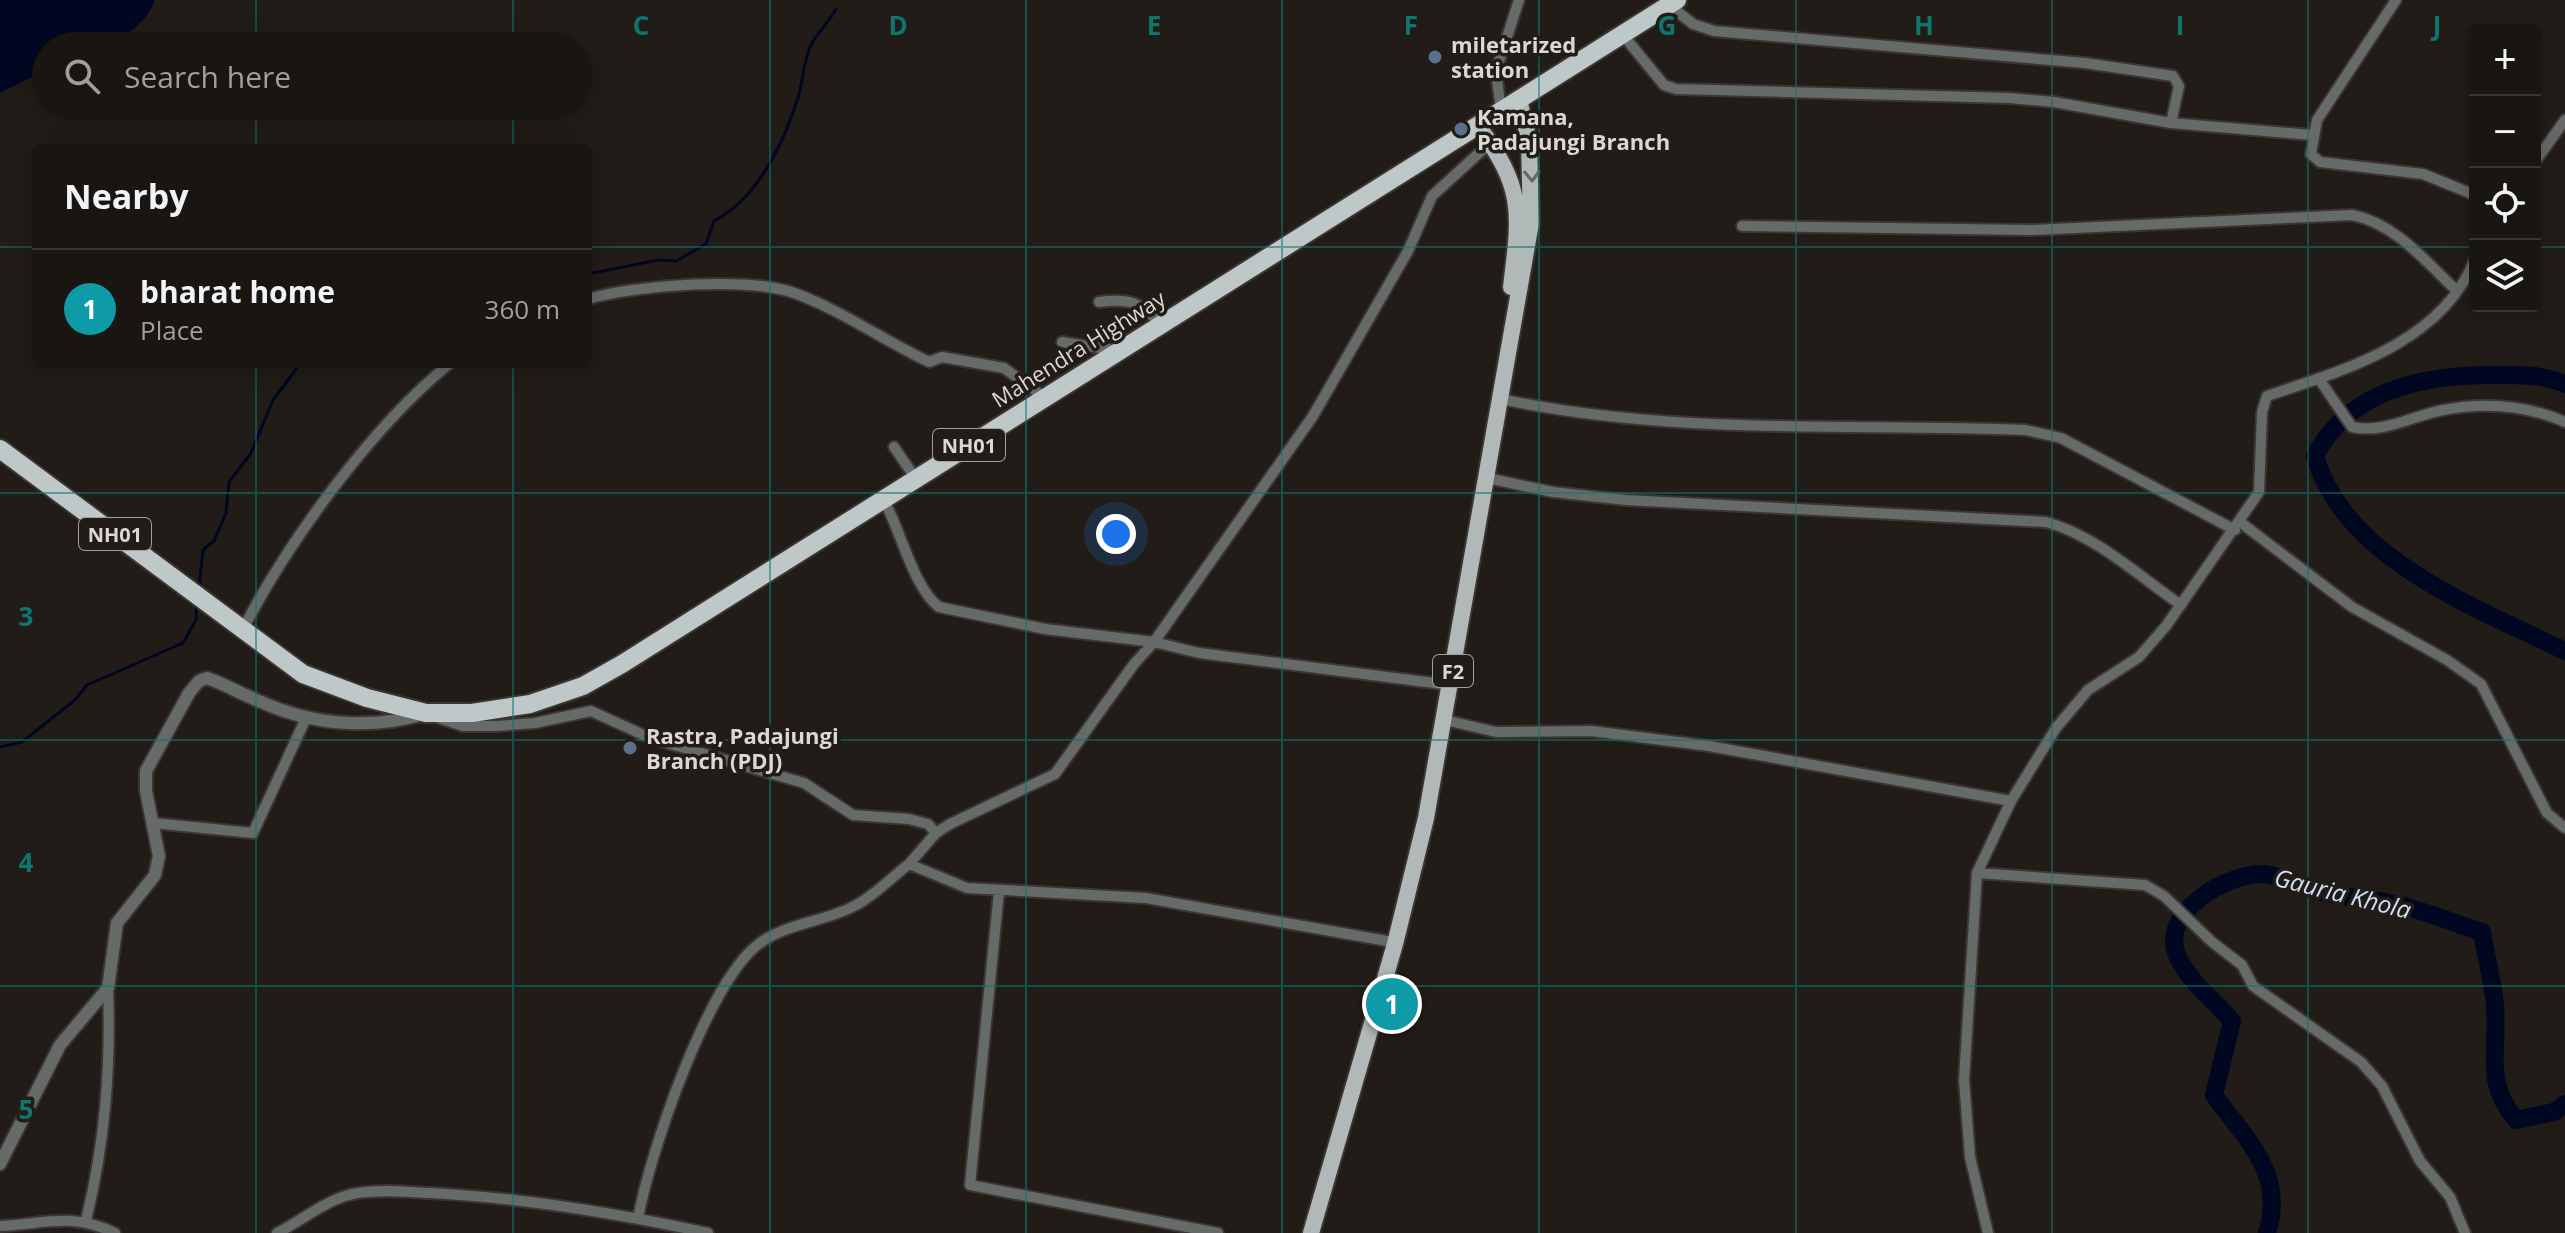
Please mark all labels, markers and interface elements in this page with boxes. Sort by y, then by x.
text: C [633,7,649,43]
text: D [888,7,908,43]
text: E [1147,7,1161,43]
text: F [1404,7,1418,43]
text: G [1658,7,1676,43]
text: H [1914,7,1934,43]
text: I [2176,7,2184,43]
text: J [2431,7,2441,43]
map controls [2469,24,2541,312]
button: + [2469,24,2541,96]
place label: miletarized station [1451,29,1576,84]
search box [32,32,592,120]
marker: miletarized station [1426,48,1444,66]
icon: search [60,54,104,98]
text: Search here [124,56,291,97]
button: − [2469,96,2541,168]
place label: Kamana, Padajungi Branch [1477,101,1670,156]
marker: Kamana, Padajungi Branch [1452,120,1470,138]
button: locate [2469,168,2541,240]
one-way arrow [1523,170,1540,183]
text: Nearby [64,173,189,219]
button: layers [2469,240,2541,312]
text: bharat home [140,271,335,312]
street label: Mahendra Highway [986,282,1171,414]
text: 1 [83,291,97,327]
text: 360 m [485,291,560,327]
text: Place [140,312,204,348]
road number: NH01 [933,429,1005,461]
your location [1096,514,1136,554]
road number: NH01 [79,518,151,550]
text: 3 [19,598,33,634]
road number: F2 [1433,655,1473,687]
place label: Rastra, Padajungi Branch (PDJ) [646,720,839,775]
marker: Rastra, Padajungi Branch (PDJ) [621,739,639,757]
text: 4 [19,844,34,880]
water label: Gauria Khola [2271,860,2415,926]
pin: 1 [1366,974,1418,1034]
text: 5 [19,1091,33,1127]

